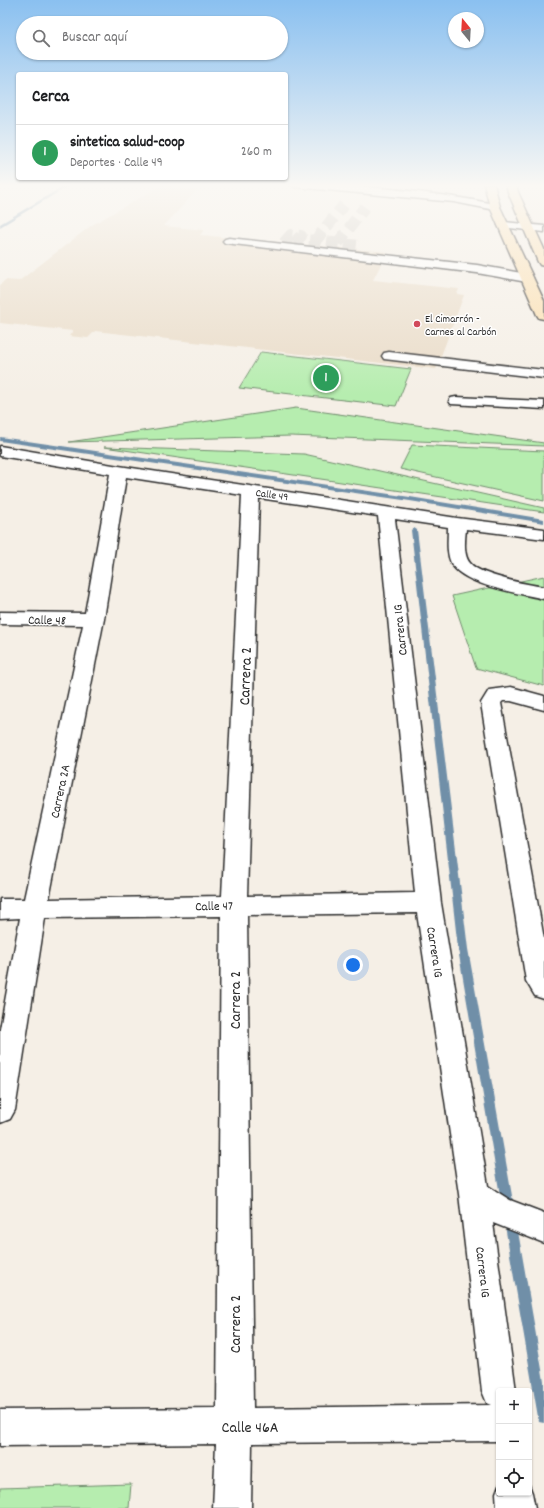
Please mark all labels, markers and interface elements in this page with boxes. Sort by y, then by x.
north arrow [448,12,484,48]
search box [16,16,288,60]
icon: search [30,27,52,49]
text: Buscar aquí [62,27,127,49]
text: Cerca [32,86,69,110]
text: sintetica salud-coop [70,132,185,154]
text: 1 [44,143,46,162]
text: 260 m [241,143,272,162]
text: Deportes · Calle 49 [70,154,163,173]
place label: El Cimarrón - Carnes al Carbón [425,312,496,341]
marker: El Cimarrón - Carnes al Carbón [412,319,422,329]
pin: 1 [313,363,339,393]
street label: Calle 49 [254,486,289,506]
street label: Carrera 1G [389,603,414,656]
street label: Calle 48 [28,612,66,631]
street label: Carrera 2 [234,646,259,706]
street label: Carrera 2A [46,763,76,820]
street label: Calle 47 [195,898,233,917]
street label: Carrera 1G [420,926,447,979]
your location [343,955,363,975]
street label: Carrera 2 [225,971,248,1029]
street label: Carrera 1G [469,1246,494,1299]
street label: Carrera 2 [225,1295,248,1353]
map controls [496,1388,532,1496]
button: + [496,1388,532,1424]
street label: Calle 46A [222,1417,279,1440]
button: − [496,1424,532,1460]
button: locate [496,1460,532,1496]

